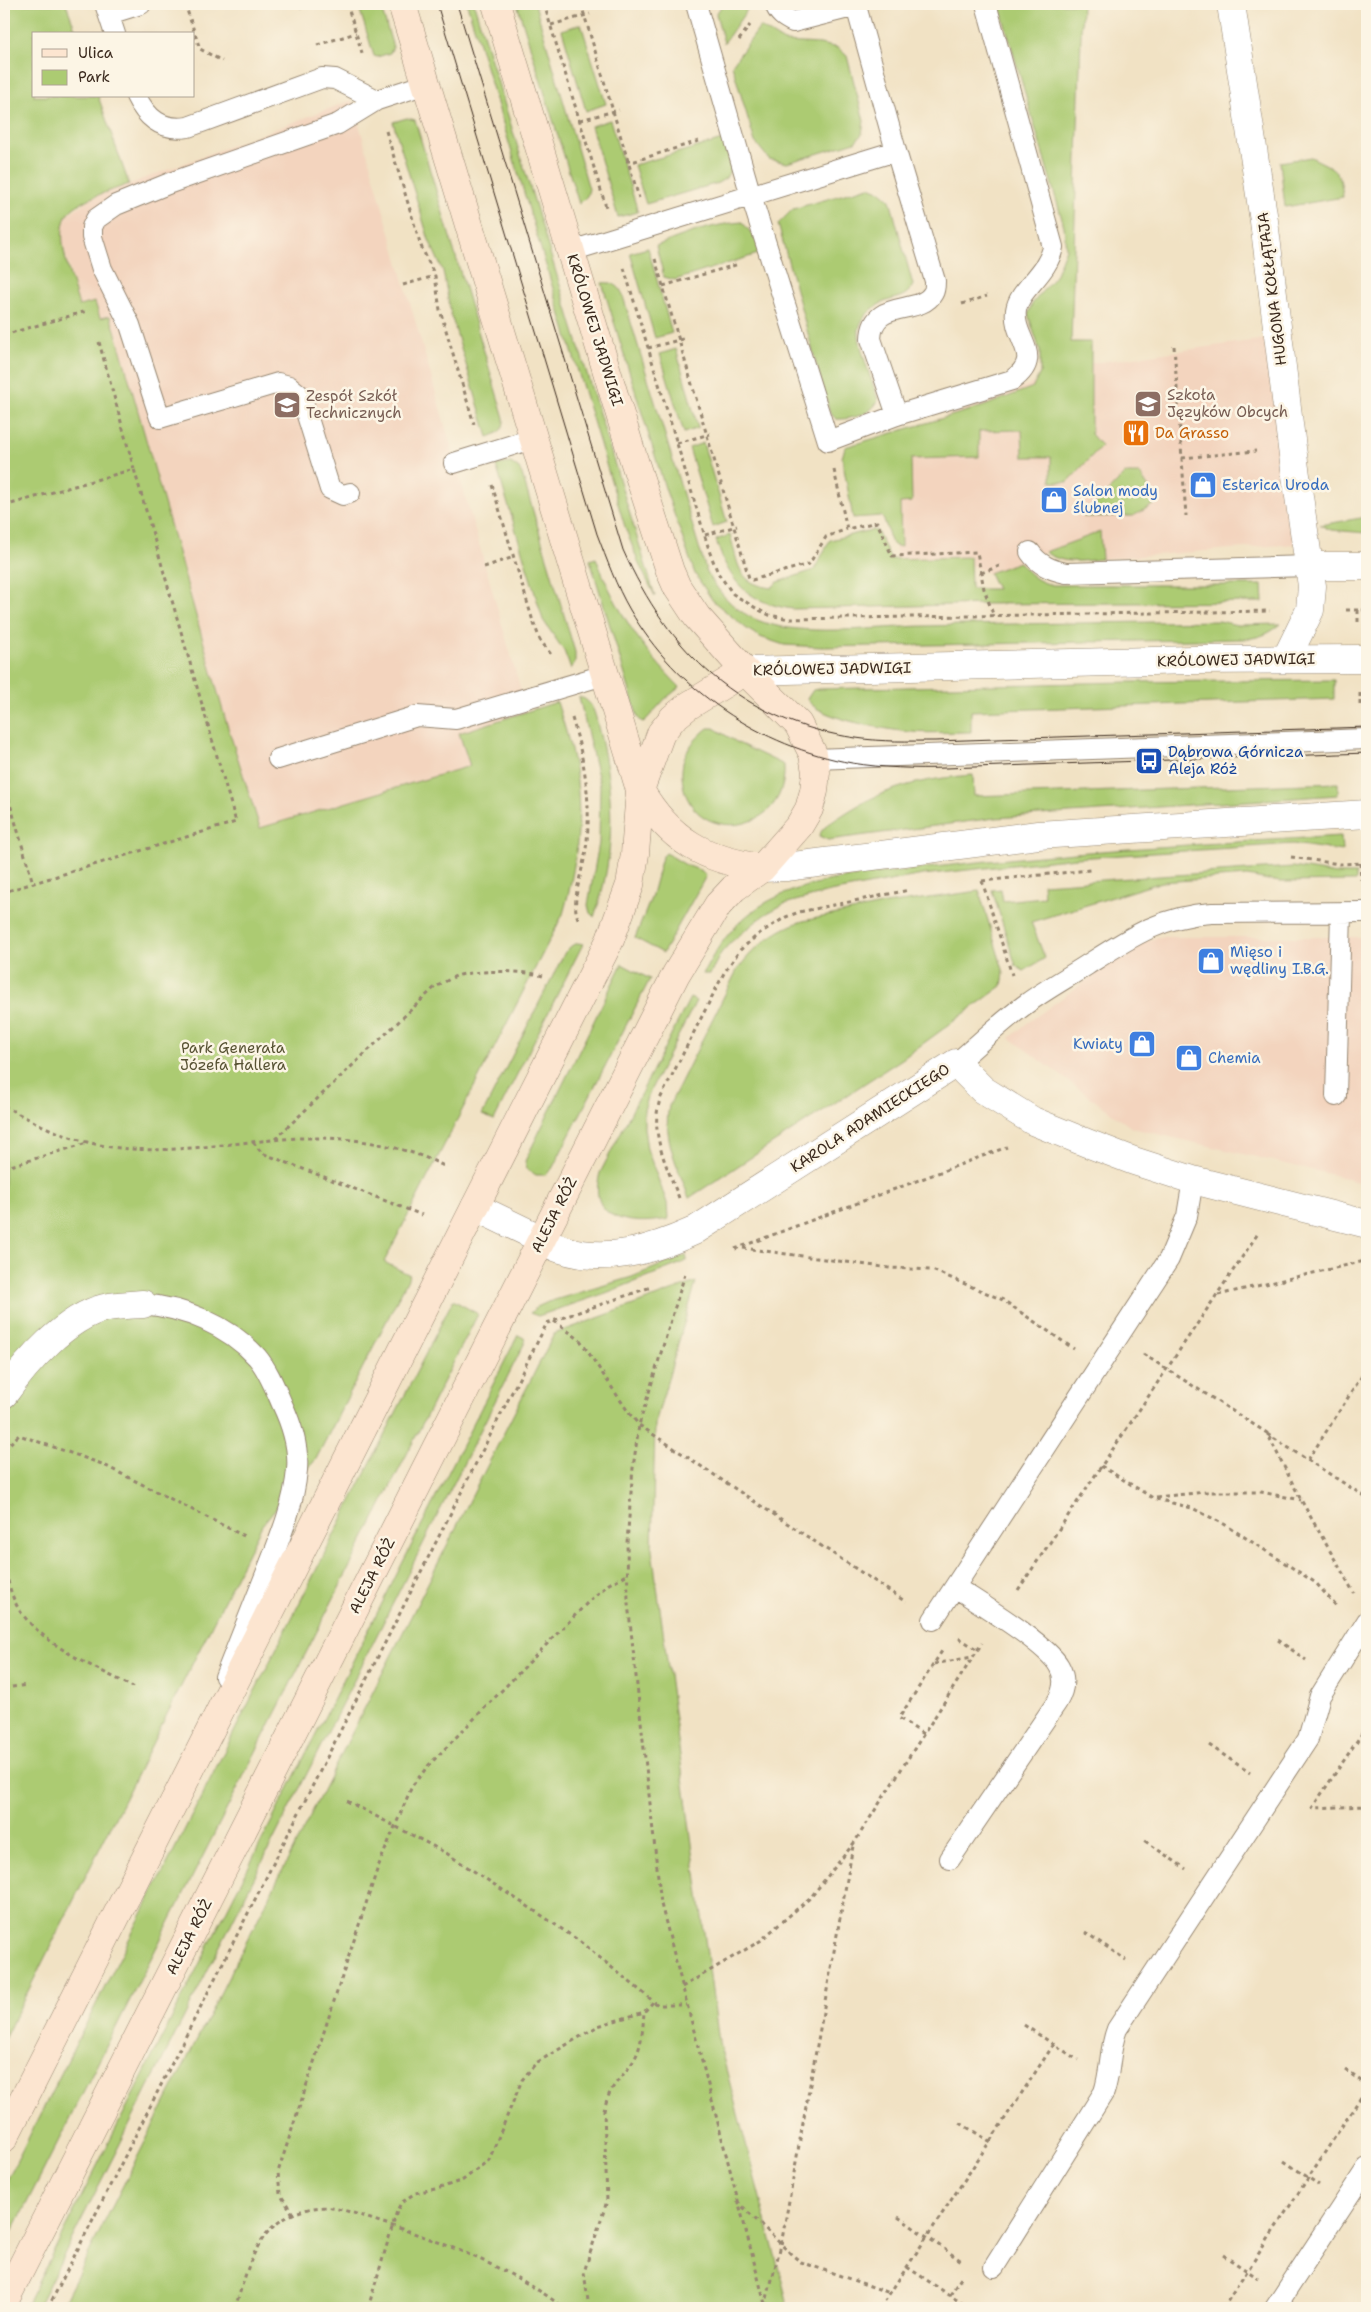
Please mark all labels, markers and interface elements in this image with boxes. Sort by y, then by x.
legend [32,32,195,98]
text: Ulica [78,43,114,63]
text: Park [78,67,110,87]
street label: HUGONA KOŁŁĄTAJA [1253,211,1291,367]
street label: KRÓLOWEJ JADWIGI [562,251,629,409]
place label: Szkoła Języków Obcych [1167,385,1288,422]
place label: Zespół Szkół Technicznych [306,386,402,423]
school or university icon: Szkoła Języków Obcych [1133,389,1163,419]
school or university icon: Zespół Szkół Technicznych [272,390,302,420]
restaurant icon: Da Grasso [1121,418,1151,448]
place label: Da Grasso [1155,423,1229,443]
shop icon: Esterica Uroda [1188,470,1218,500]
place label: Esterica Uroda [1222,475,1330,495]
place label: Salon mody ślubnej [1073,481,1158,518]
shop icon: Salon mody ślubnej [1039,485,1069,515]
street label: KRÓLOWEJ JADWIGI [1157,648,1315,671]
street label: KRÓLOWEJ JADWIGI [753,657,911,680]
place label: Dąbrowa Górnicza Aleja Róż [1168,742,1304,779]
bus stop icon: Dąbrowa Górnicza Aleja Róż [1134,746,1164,776]
place label: Mięso i wędliny I.B.G. [1230,942,1329,979]
shop icon: Mięso i wędliny I.B.G. [1196,946,1226,976]
shop icon: Kwiaty [1127,1029,1157,1059]
place label: Kwiaty [1073,1034,1123,1054]
park label: Park Generała Józefa Hallera [180,1038,287,1075]
shop icon: Chemia [1174,1043,1204,1073]
place label: Chemia [1208,1048,1261,1068]
street label: KAROLA ADAMIECKIEGO [787,1059,953,1177]
street label: ALEJA RÓŻ [525,1173,582,1256]
street label: ALEJA RÓŻ [343,1534,400,1617]
street label: ALEJA RÓŻ [160,1895,217,1978]

